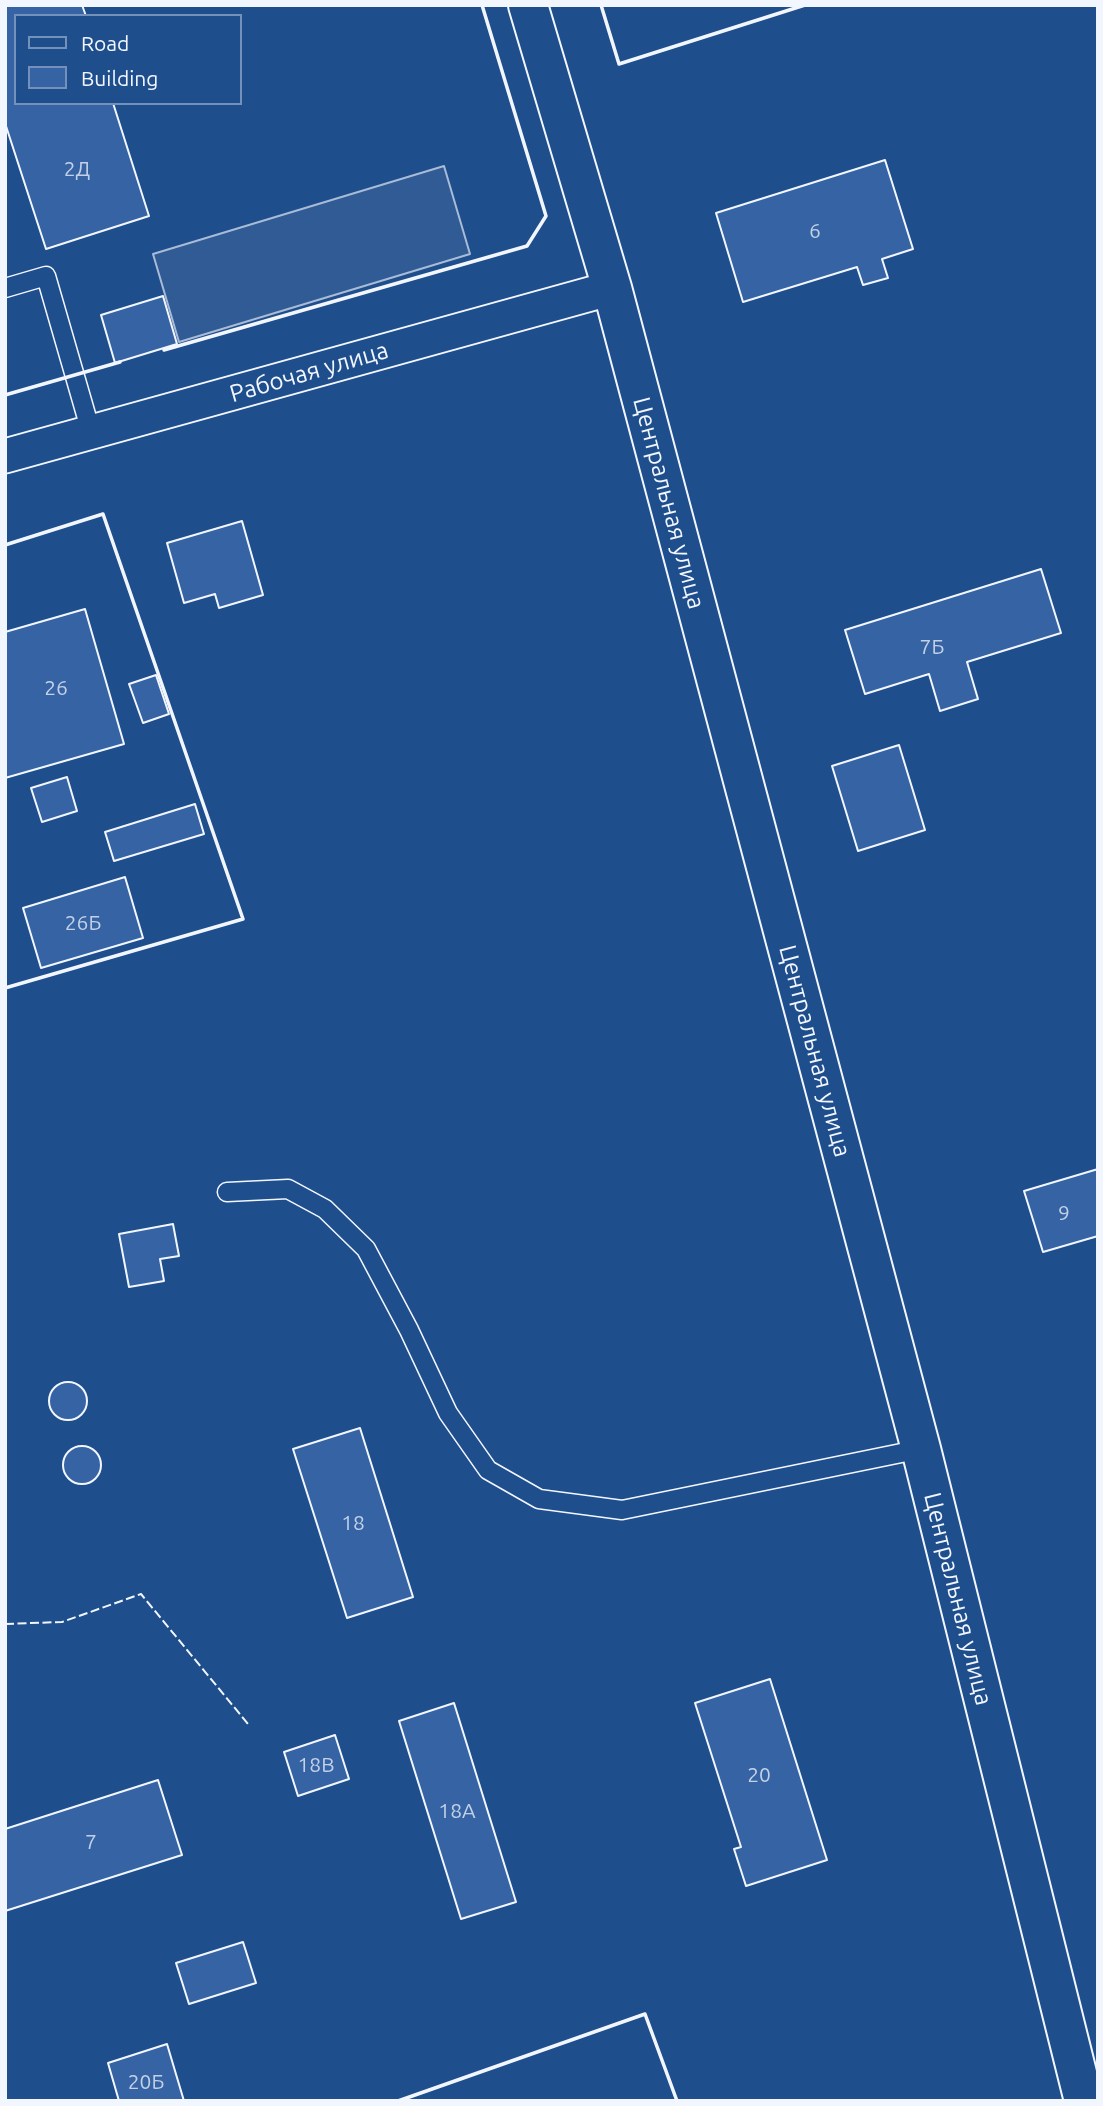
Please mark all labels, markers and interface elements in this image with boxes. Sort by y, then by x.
legend [14,14,242,105]
text: Road [81,31,129,55]
text: Building [81,66,158,90]
house number: 2Д [64,156,90,182]
house number: 6 [809,218,821,244]
street label: Рабочая улица [226,336,392,408]
street label: Центральная улица [627,394,711,612]
house number: 7Б [920,634,944,660]
house number: 26 [44,675,68,701]
house number: 26Б [65,910,101,936]
street label: Центральная улица [773,942,857,1160]
house number: 9 [1058,1200,1070,1226]
street label: Центральная улица [918,1490,998,1708]
house number: 18 [341,1510,365,1536]
house number: 18В [297,1752,335,1778]
house number: 20 [747,1762,771,1788]
house number: 18А [438,1798,476,1824]
house number: 7 [85,1829,97,1855]
house number: 20Б [128,2069,164,2095]

